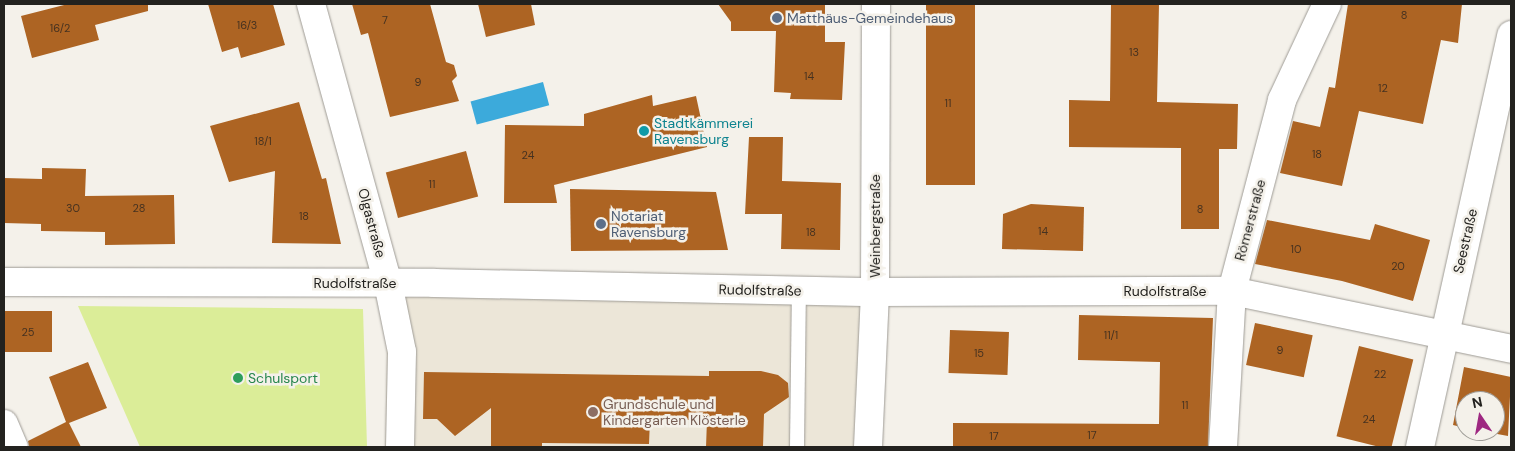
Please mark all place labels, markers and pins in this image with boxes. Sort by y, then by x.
place label: Matthäus-Gemeindehaus [787,10,953,26]
marker: Matthäus-Gemeindehaus [771,12,783,24]
place label: Stadtkämmerei Ravensburg [654,115,753,148]
marker: Stadtkämmerei Ravensburg [638,125,650,137]
place label: Notariat Ravensburg [611,208,686,240]
marker: Notariat Ravensburg [595,218,607,230]
place label: Schulsport [248,370,318,386]
marker: Schulsport [232,372,244,384]
place label: Grundschule und Kindergarten Klösterle [603,396,746,428]
marker: Grundschule und Kindergarten Klösterle [587,406,599,418]

